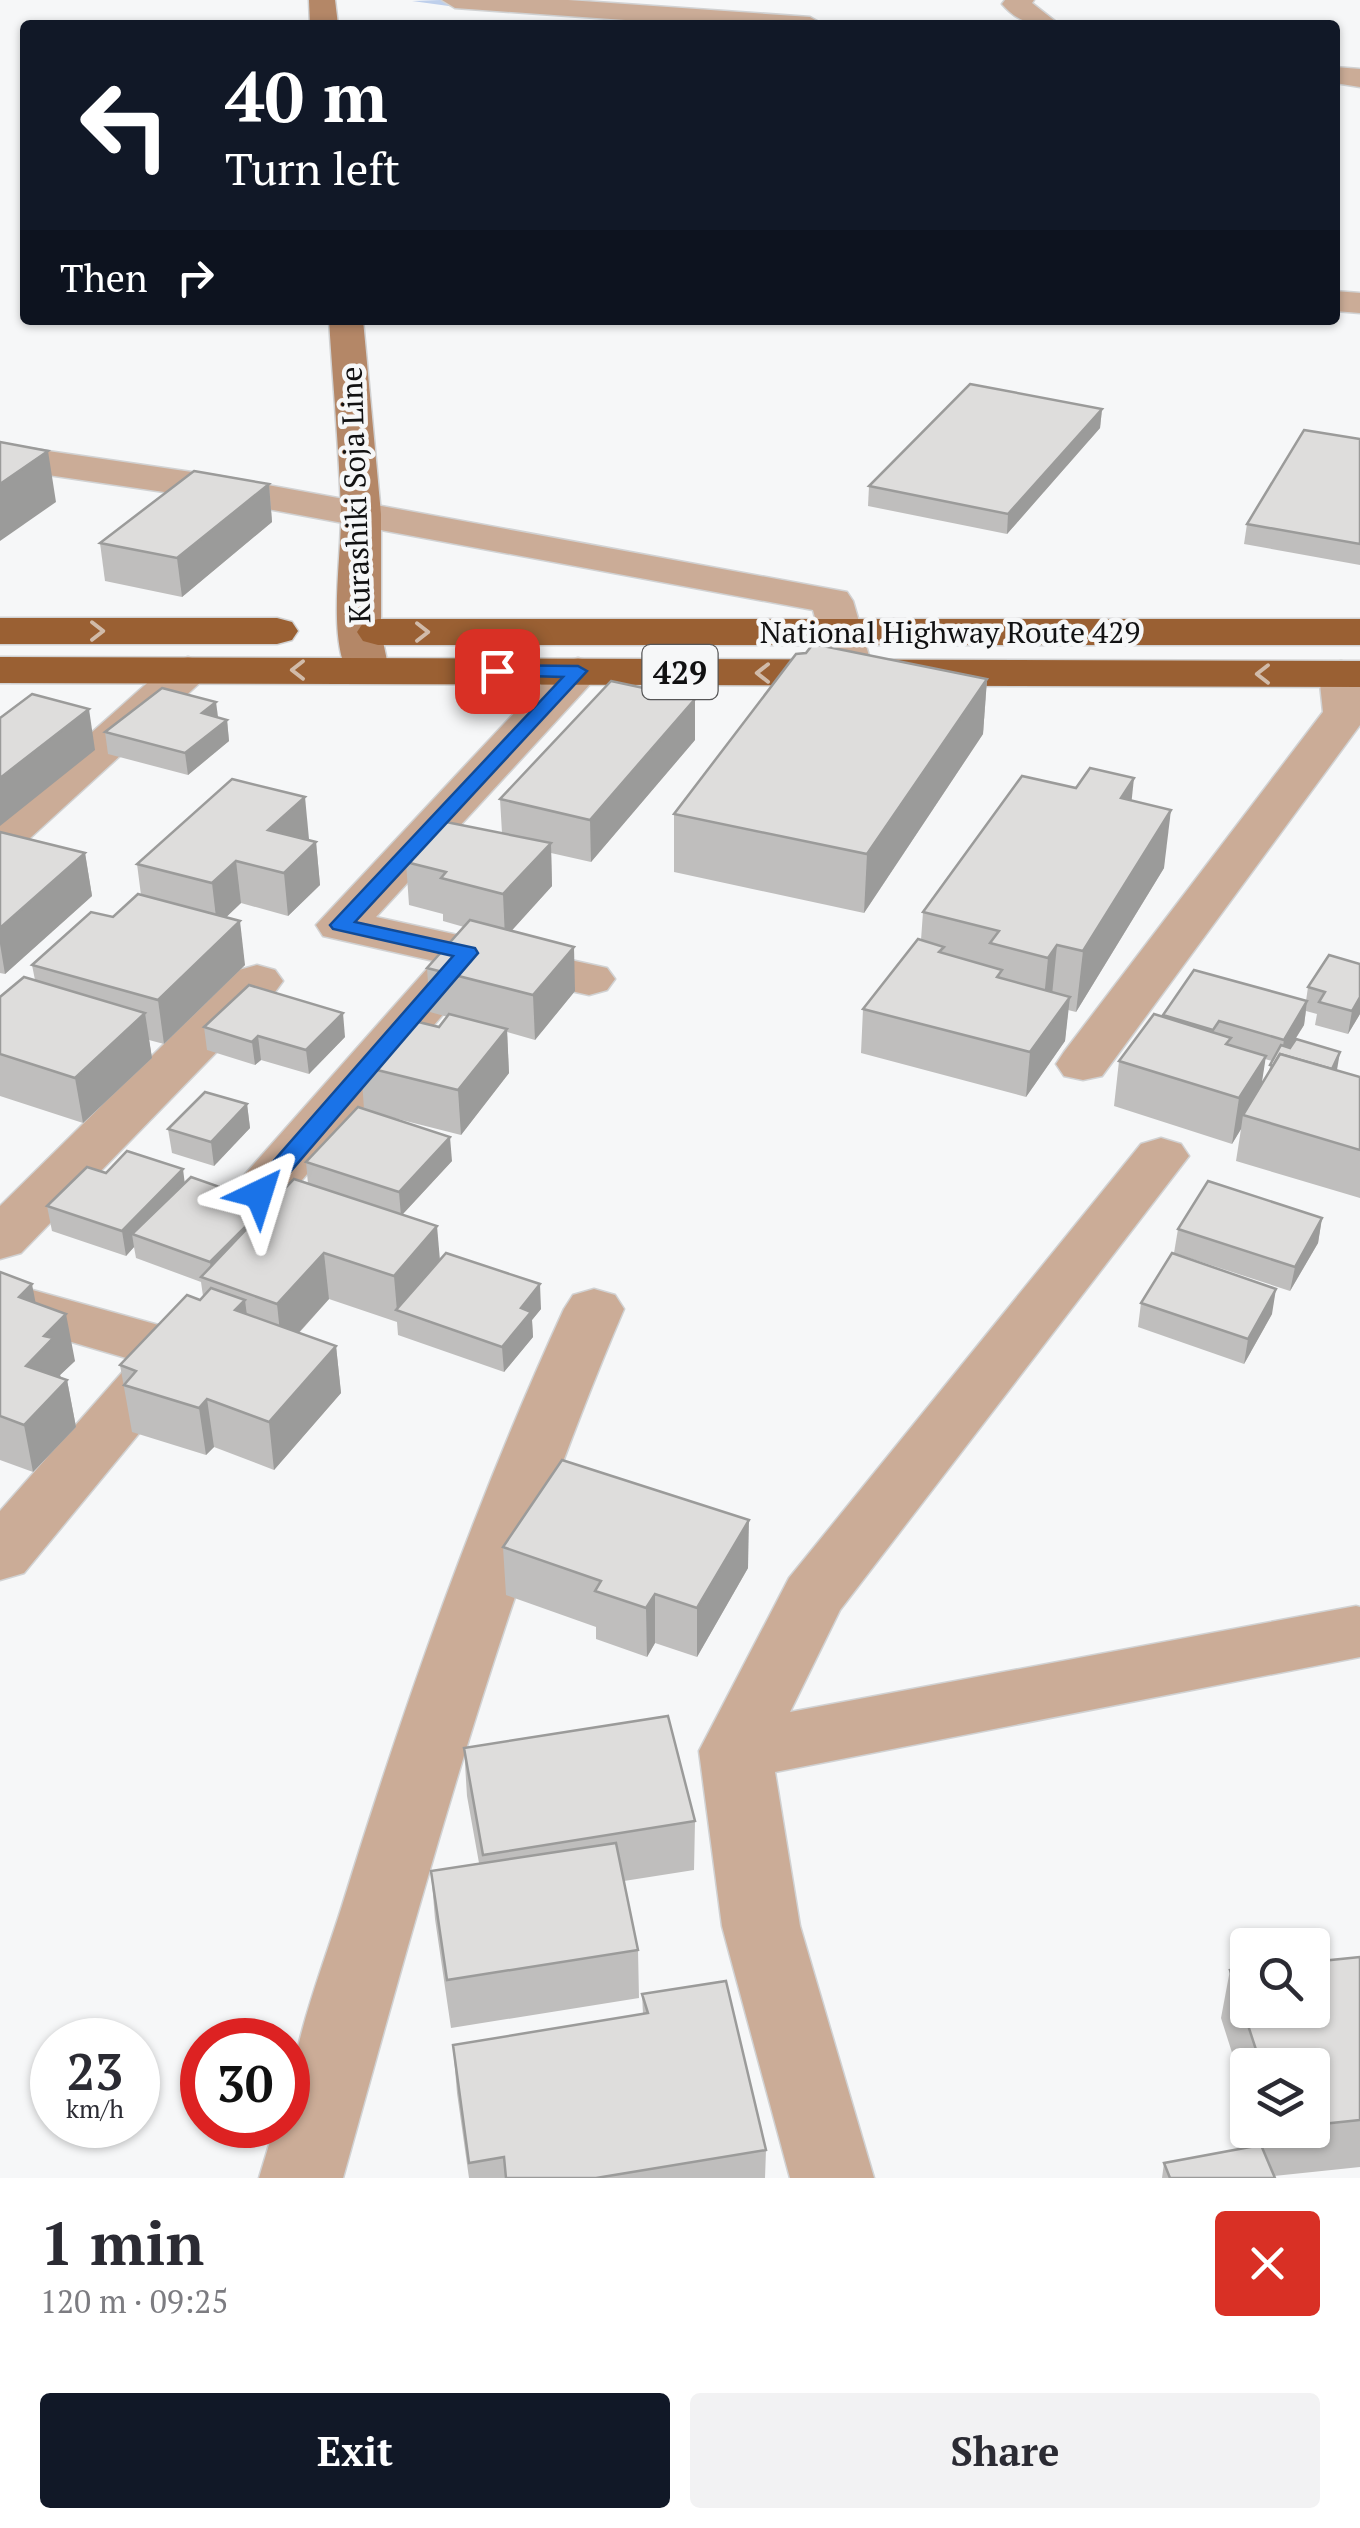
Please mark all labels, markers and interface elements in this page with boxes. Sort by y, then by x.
text: 40 m [225,49,388,142]
icon: left [60,60,190,190]
text: Turn left [225,138,400,198]
icon: right [168,250,223,305]
text: Then [60,253,148,303]
street label: Kurashiki Soja Line [331,366,379,624]
street label: National Highway Route 429 [760,612,1140,652]
one-way arrow [90,620,106,642]
one-way arrow [416,621,431,643]
pin [455,629,540,714]
icon: arrive [470,644,525,699]
road number: 429 [642,645,718,699]
one-way arrow [289,659,304,681]
one-way arrow [754,662,770,683]
one-way arrow [1254,663,1270,685]
position arrow [207,1142,311,1246]
map controls [1230,1928,1330,2148]
button: search [1230,1928,1330,2028]
speed limit sign: 30 [180,2018,310,2148]
text: 23 [67,2038,123,2104]
button: layers [1230,2048,1330,2148]
text: km/h [66,2092,124,2125]
text: 1 min [40,2203,204,2282]
button: close [1215,2211,1320,2316]
text: 120 m · 09:25 [40,2280,228,2322]
button: Exit [40,2393,670,2508]
button: Share [690,2393,1320,2508]

